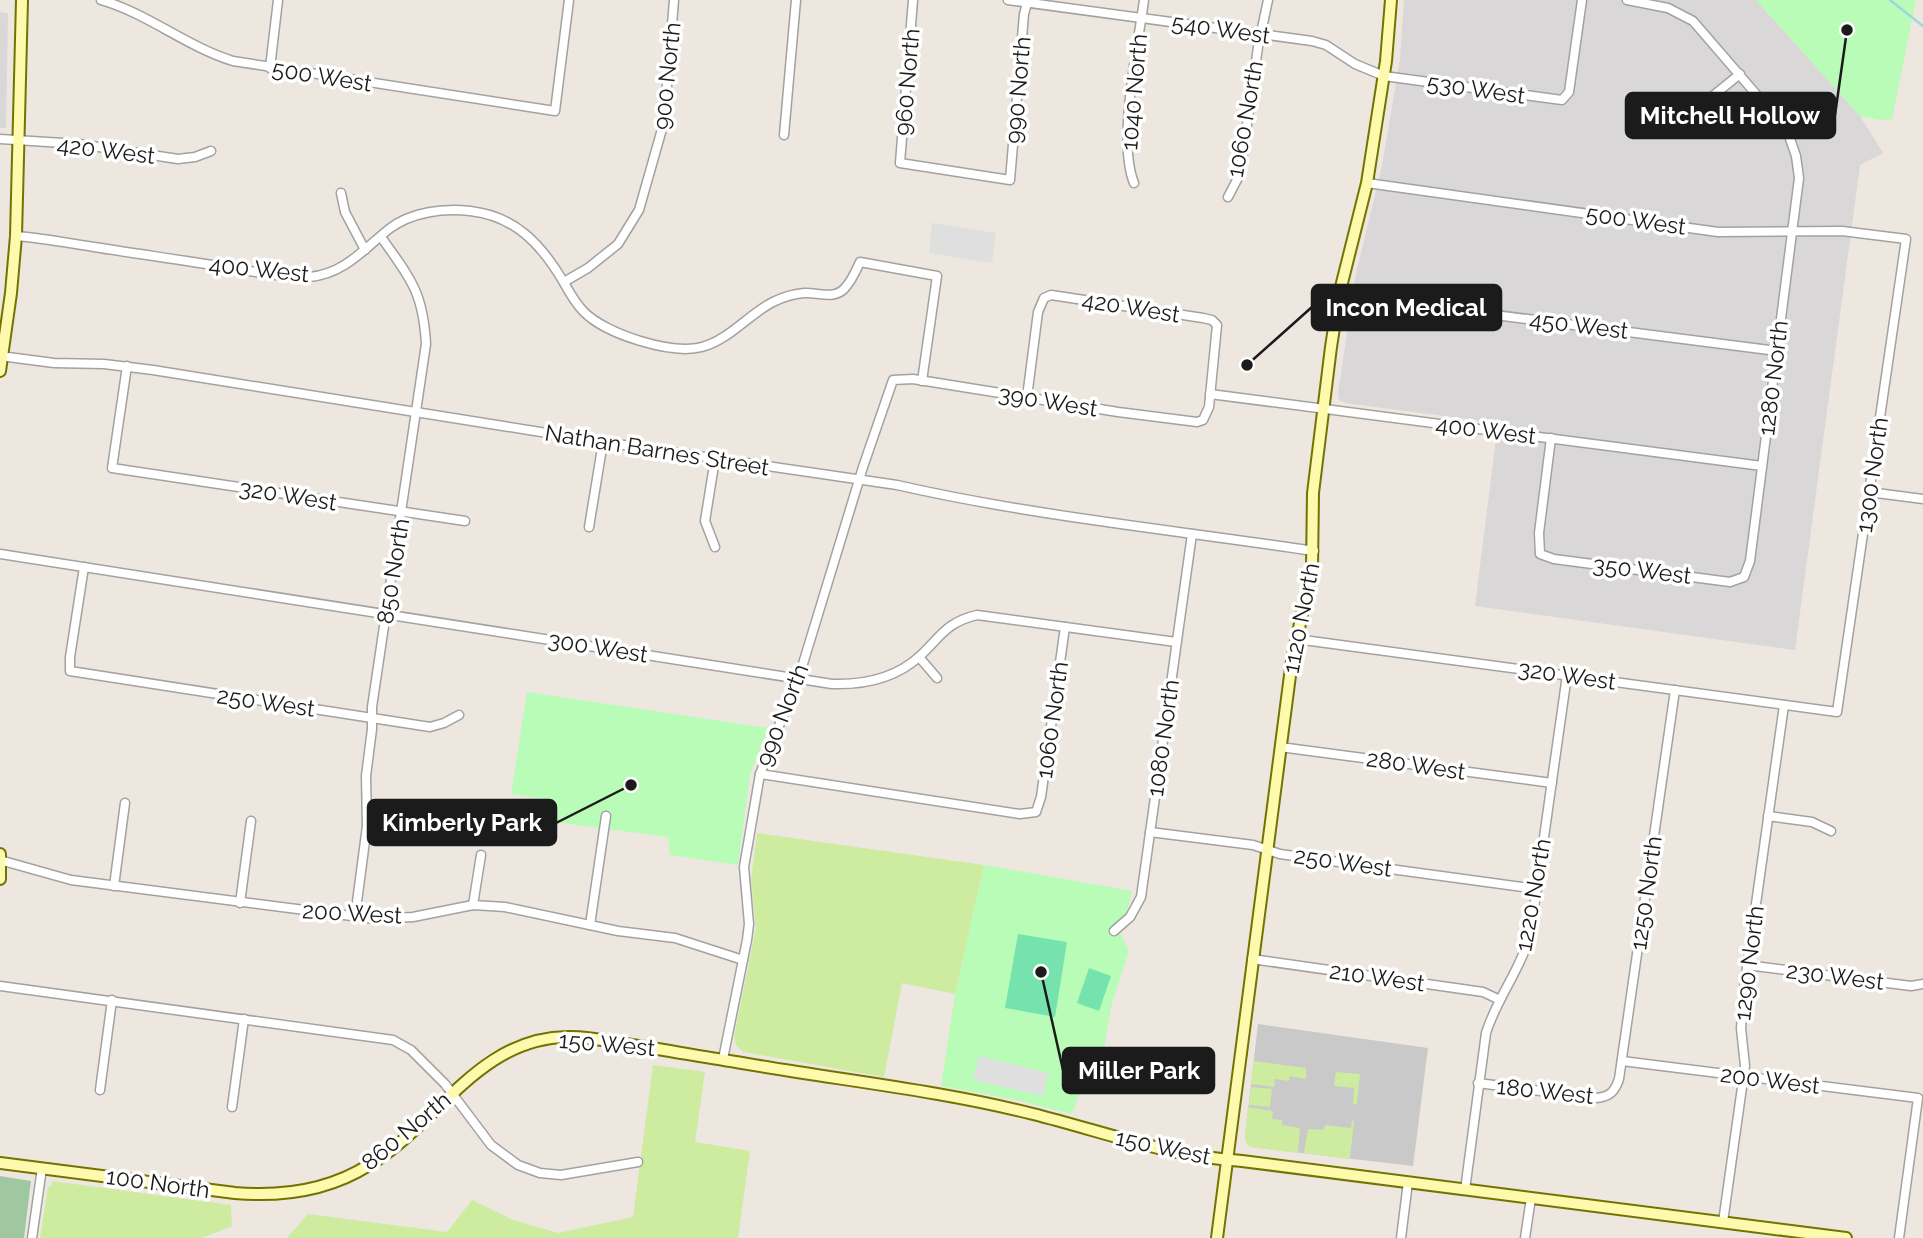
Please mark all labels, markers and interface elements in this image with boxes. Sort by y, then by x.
street label: 540 West [1170,8,1272,49]
street label: 900 North [647,21,686,131]
street label: 960 North [888,27,925,137]
street label: 1040 North [1115,33,1152,151]
street label: 990 North [999,35,1036,145]
street label: 500 West [270,54,374,97]
street label: 1060 North [1221,58,1268,179]
street label: 530 West [1425,68,1527,109]
callout: Mitchell Hollow [1626,93,1835,138]
text: Mitchell Hollow [1640,101,1821,130]
street label: 420 West [56,130,157,169]
street label: 500 West [1584,199,1688,240]
street label: 400 West [208,250,311,287]
street label: 420 West [1080,285,1182,328]
callout: Incon Medical [1312,285,1501,330]
text: Incon Medical [1325,293,1487,322]
street label: 450 West [1528,305,1630,344]
street label: 1280 North [1752,319,1793,437]
street label: 390 West [997,379,1100,422]
street label: 400 West [1434,410,1538,449]
street label: 1300 North [1850,415,1893,535]
street label: Nathan Barnes Street [543,418,771,481]
street label: 320 West [237,473,339,516]
street label: 850 North [371,516,414,626]
street label: 350 West [1591,550,1693,589]
street label: 1120 North [1277,560,1324,675]
street label: 300 West [546,625,650,668]
street label: 320 West [1517,654,1618,695]
street label: 990 North [750,660,813,770]
street label: 1060 North [1030,660,1073,780]
street label: 1080 North [1141,678,1184,798]
street label: 250 West [215,681,317,722]
street label: 280 West [1365,744,1468,785]
callout: Kimberly Park [368,800,556,845]
text: Kimberly Park [382,808,543,837]
street label: 1250 North [1624,834,1667,952]
street label: 1220 North [1509,836,1556,953]
street label: 250 West [1292,841,1394,882]
street label: 200 West [301,896,403,929]
street label: 1290 North [1728,904,1769,1022]
street label: 210 West [1328,956,1427,997]
street label: 230 West [1785,956,1886,995]
street label: 150 West [558,1026,657,1061]
callout: Miller Park [1063,1048,1214,1093]
text: Miller Park [1078,1056,1201,1085]
street label: 200 West [1719,1060,1822,1099]
street label: 180 West [1495,1072,1595,1109]
street label: 860 North [356,1086,456,1176]
street label: 150 West [1113,1123,1213,1170]
street label: 100 North [105,1162,212,1203]

